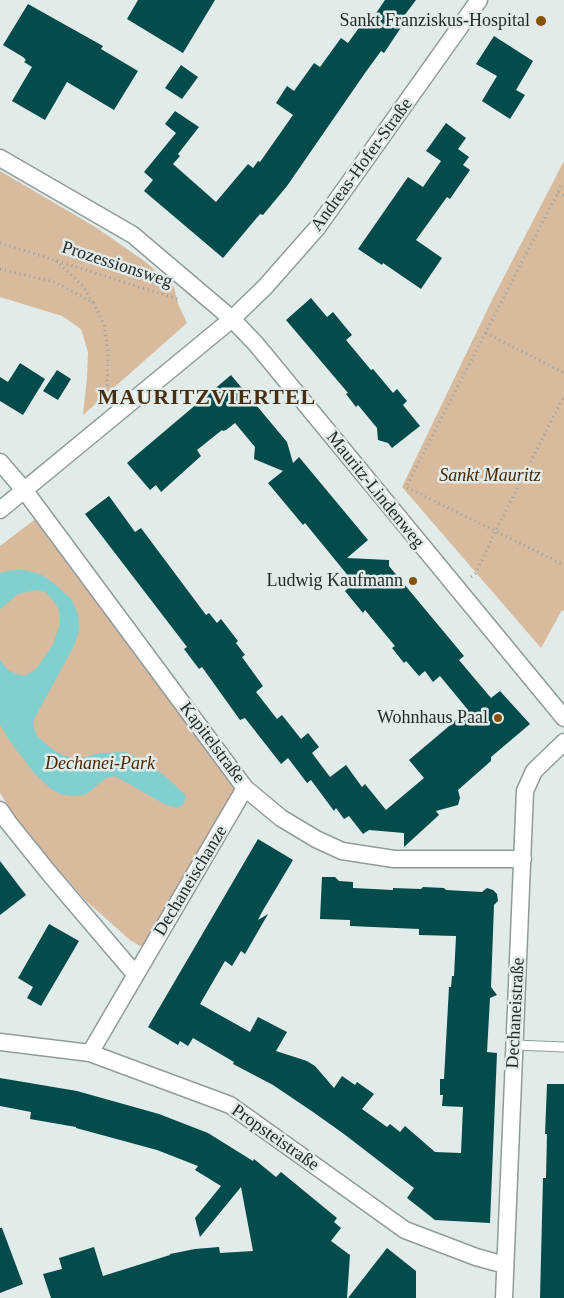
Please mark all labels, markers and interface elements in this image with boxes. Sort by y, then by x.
place label: Sankt Franziskus-Hospital [340,10,530,32]
marker: Sankt Franziskus-Hospital [534,14,548,28]
street label: Andreas-Hofer-Straße [306,94,418,236]
street label: Prozessionsweg [59,237,175,293]
district label: MAURITZVIERTEL [96,385,318,411]
street label: Mauritz-Lindenweg [321,427,429,553]
park label: Sankt Mauritz [439,465,541,487]
place label: Ludwig Kaufmann [267,570,403,592]
marker: Ludwig Kaufmann [407,575,419,587]
street label: Kapitelstraße [174,698,250,788]
place label: Wohnhaus Paal [377,707,488,729]
marker: Wohnhaus Paal [492,712,504,724]
park label: Dechanei-Park [45,753,155,775]
street label: Dechaneischanze [150,822,232,940]
street label: Dechaneistraße [502,957,530,1069]
street label: Propsteistraße [227,1100,323,1176]

